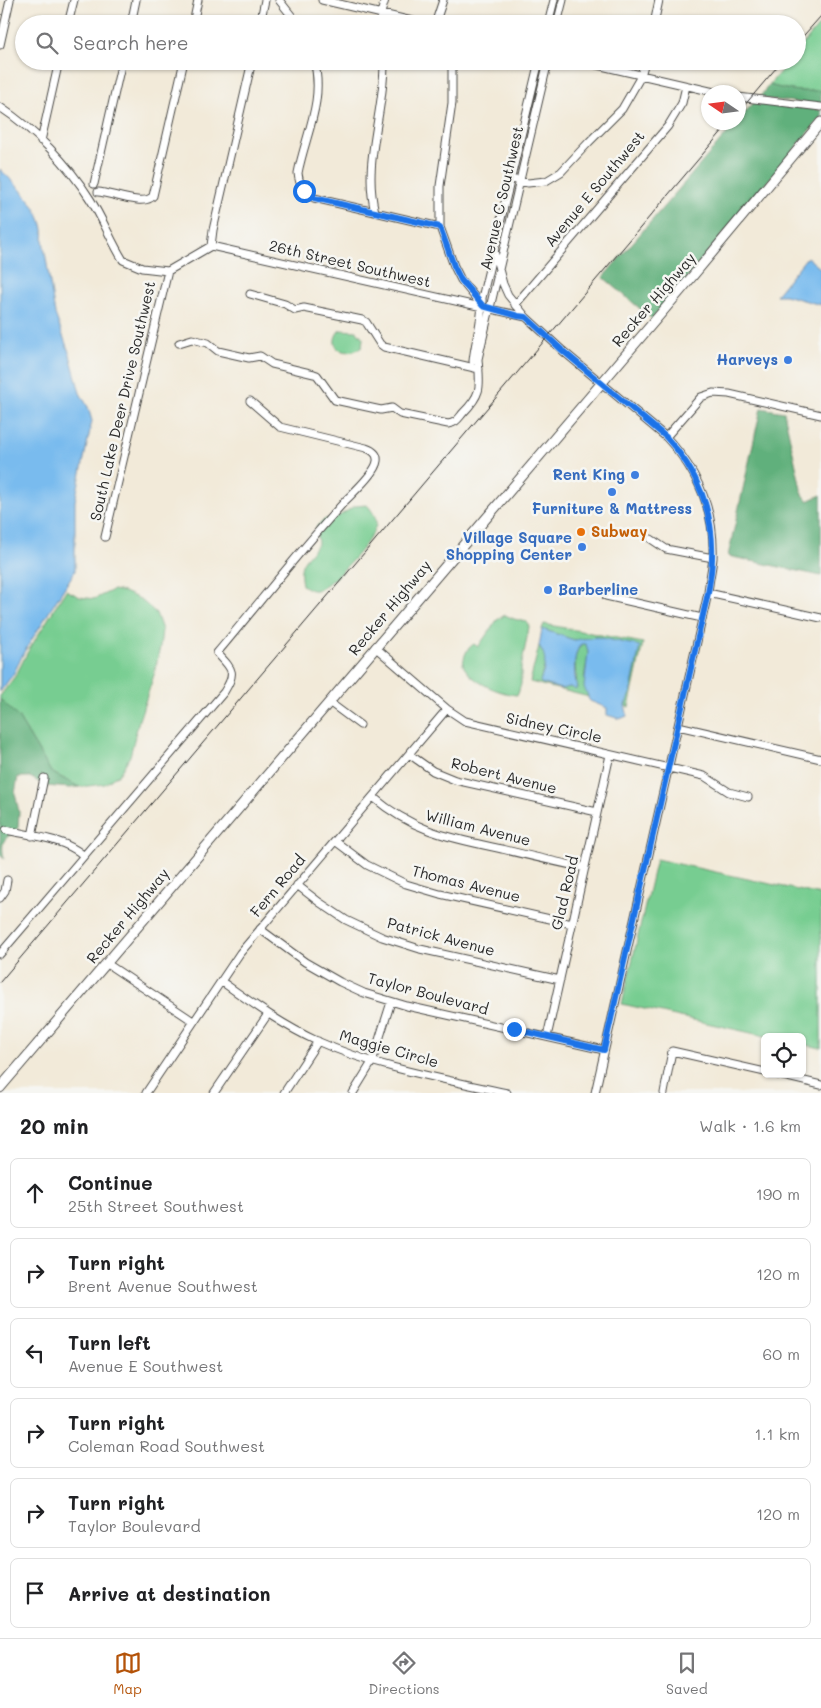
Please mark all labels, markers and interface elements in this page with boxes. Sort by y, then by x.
search box [15,15,806,70]
icon: search [33,29,61,57]
text: Search here [73,30,189,55]
north arrow [701,85,746,130]
street label: Avenue C Southwest [475,124,527,272]
street label: Avenue E Southwest [540,126,649,251]
route start [293,180,316,203]
street label: 26th Street Southwest [267,235,433,291]
street label: Recker Highway [607,248,700,351]
street label: South Lake Deer Drive Southwest [85,279,159,523]
place label: Harveys [716,349,778,369]
marker: Harveys [782,354,794,366]
place label: Rent King [553,464,625,484]
marker: Rent King [629,469,641,481]
marker: Furniture & Mattress [606,486,618,498]
place label: Furniture & Mattress [532,498,692,518]
place label: Subway [591,521,647,541]
marker: Subway [575,526,587,538]
place label: Village Square Shopping Center [446,527,572,564]
marker: Village Square Shopping Center [576,541,588,553]
street label: Recker Highway [343,555,435,659]
place label: Barberline [558,579,638,599]
marker: Barberline [542,584,554,596]
street label: Sidney Circle [504,707,604,747]
street label: Robert Avenue [449,752,559,798]
street label: William Avenue [423,804,533,850]
street label: Fern Road [245,850,309,921]
street label: Glad Road [546,854,582,932]
street label: Thomas Avenue [410,860,523,906]
street label: Recker Highway [81,863,173,967]
street label: Patrick Avenue [385,912,497,960]
street label: Taylor Boulevard [366,967,491,1019]
route end [503,1018,526,1041]
street label: Maggie Circle [337,1024,441,1072]
map controls [761,1033,806,1078]
button: locate [761,1033,806,1078]
text: 20 min [20,1112,89,1139]
text: Walk · 1.6 km [699,1115,801,1136]
text: Continue [68,1170,153,1195]
icon: ahead [21,1179,49,1207]
text: 190 m [756,1183,800,1204]
text: 25th Street Southwest [68,1195,244,1216]
text: Turn right [68,1250,165,1275]
icon: right [21,1259,49,1287]
text: 120 m [756,1263,800,1284]
text: Brent Avenue Southwest [68,1275,258,1296]
text: Turn left [68,1330,151,1355]
icon: left [21,1339,49,1367]
text: 60 m [763,1343,800,1364]
text: Avenue E Southwest [68,1355,223,1376]
text: Turn right [68,1410,165,1435]
icon: right [21,1419,49,1447]
text: 1.1 km [755,1423,800,1444]
text: Coleman Road Southwest [68,1435,265,1456]
text: Turn right [68,1490,165,1515]
icon: right [21,1499,49,1527]
text: 120 m [756,1503,800,1524]
text: Taylor Boulevard [68,1515,201,1536]
icon: arrive [21,1579,49,1607]
text: Arrive at destination [68,1581,271,1606]
tab: Map [113,1649,142,1698]
tab: Directions [368,1649,440,1698]
tab: Saved [666,1649,708,1698]

